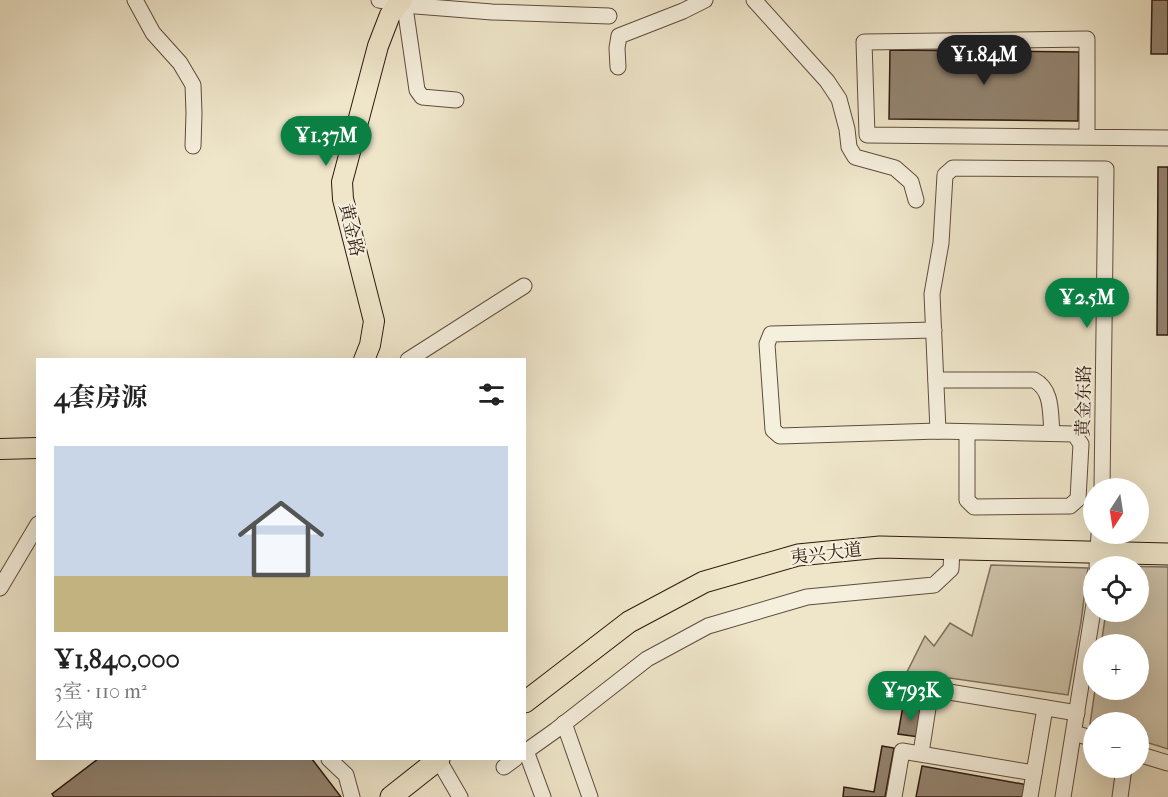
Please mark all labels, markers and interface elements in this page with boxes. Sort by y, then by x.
pin: ¥1.84M [935,35,1033,86]
text: ¥1.84M [951,43,1017,66]
pin: ¥1.37M [277,116,375,167]
text: ¥1.37M [295,124,357,147]
street label: 黄金路 [335,201,367,259]
pin: ¥2.5M [1045,278,1129,329]
text: ¥2.5M [1059,286,1115,309]
street label: 黄金东路 [1073,365,1095,437]
icon: filters [475,378,508,411]
text: 4套房源 [54,382,147,413]
north arrow [1083,478,1149,544]
map controls [1083,478,1149,778]
icon: home [227,485,335,593]
street label: 夷兴大道 [789,539,863,569]
button: locate [1083,556,1149,622]
button: + [1083,634,1149,700]
text: ¥1,840,000 [54,644,180,675]
pin: ¥793K [869,671,953,722]
text: ¥793K [882,679,940,702]
text: 3室 · 110 m² [54,680,147,703]
text: 公寓 [54,709,94,732]
button: − [1083,712,1149,778]

